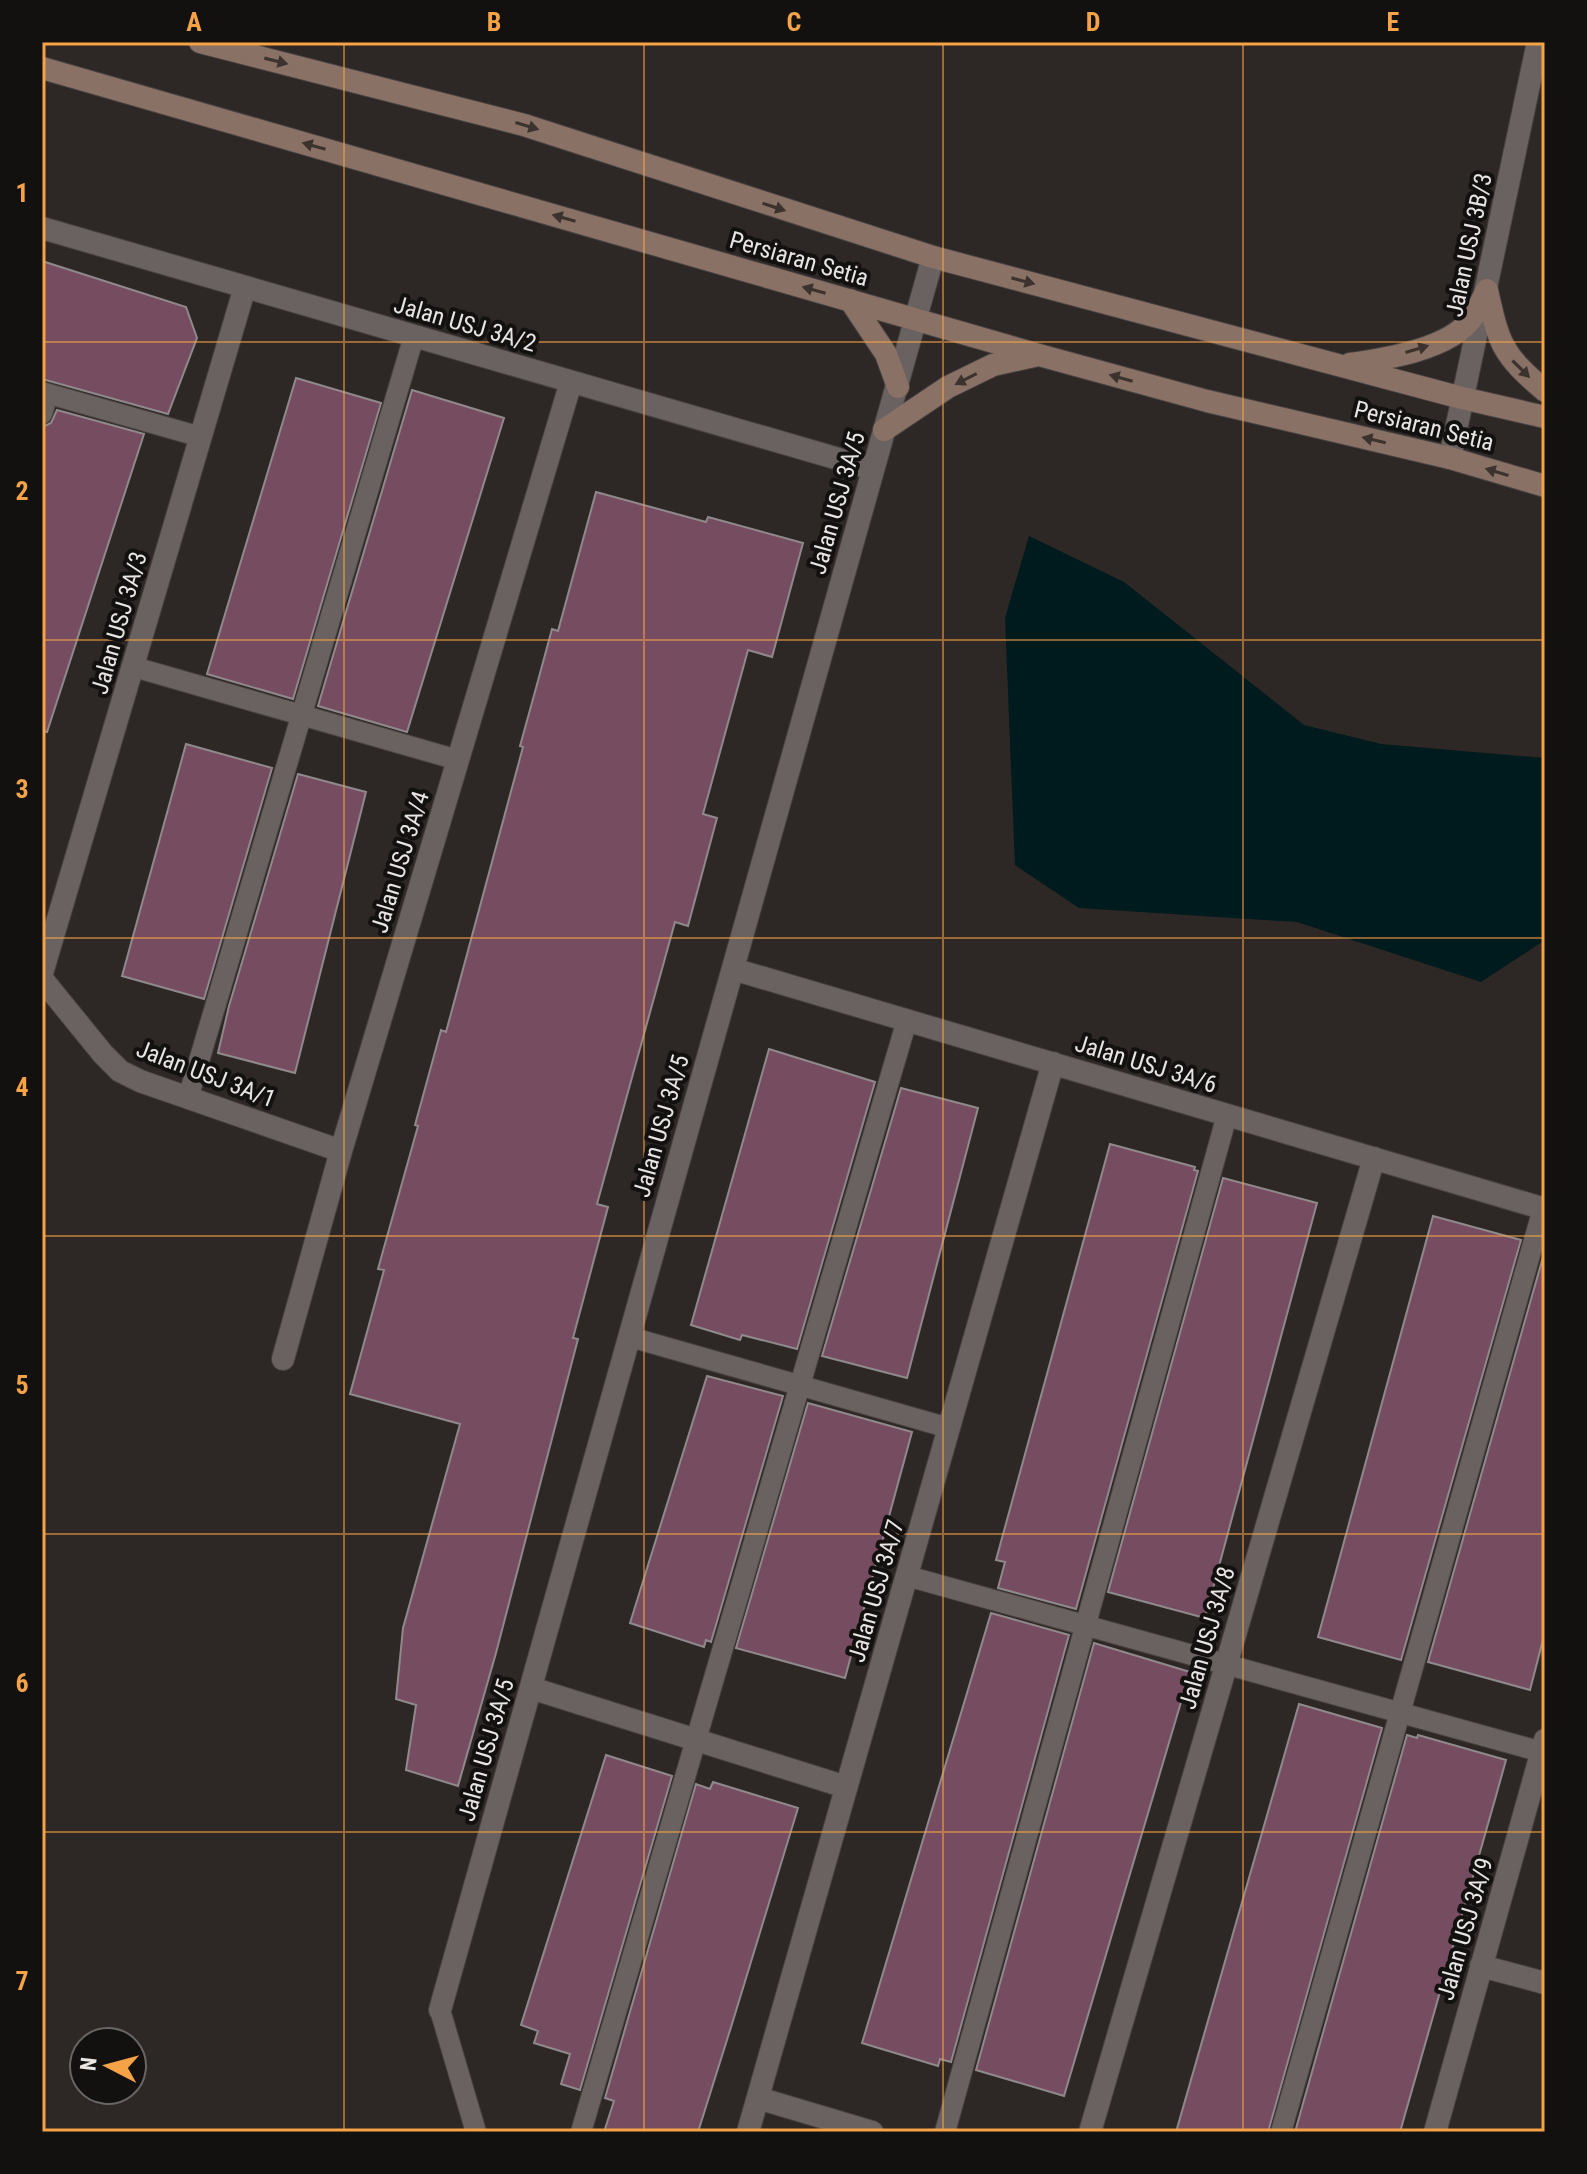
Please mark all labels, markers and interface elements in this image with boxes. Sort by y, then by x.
text: A [186,7,202,37]
text: B [487,7,501,37]
text: C [787,7,802,37]
text: D [1086,7,1100,37]
text: E [1387,7,1400,37]
one-way arrow [263,55,288,68]
one-way arrow [516,121,540,133]
one-way arrow [302,139,326,152]
street label: Jalan USJ 3B/3 [1440,171,1498,319]
text: 1 [15,178,29,208]
one-way arrow [763,201,787,213]
one-way arrow [551,211,575,224]
street label: Persiaran Setia [726,226,872,292]
one-way arrow [1012,275,1036,288]
one-way arrow [801,283,825,296]
street label: Jalan USJ 3A/2 [391,290,539,358]
one-way arrow [1405,342,1429,355]
one-way arrow [1511,359,1530,378]
one-way arrow [1109,371,1134,383]
one-way arrow [954,372,977,385]
street label: Persiaran Setia [1351,395,1497,457]
street label: Jalan USJ 3A/5 [803,429,871,577]
one-way arrow [1361,433,1386,446]
one-way arrow [1485,465,1509,478]
text: 2 [15,476,29,506]
street label: Jalan USJ 3A/3 [85,549,153,697]
text: 3 [15,774,29,804]
street label: Jalan USJ 3A/4 [365,788,435,936]
street label: Jalan USJ 3A/6 [1072,1029,1220,1099]
street label: Jalan USJ 3A/1 [132,1035,280,1113]
street label: Jalan USJ 3A/5 [627,1052,695,1200]
text: 4 [15,1072,29,1102]
text: 5 [15,1370,29,1400]
street label: Jalan USJ 3A/7 [842,1517,910,1665]
street label: Jalan USJ 3A/8 [1173,1564,1241,1712]
text: 6 [15,1668,29,1698]
street label: Jalan USJ 3A/5 [452,1676,520,1824]
street label: Jalan USJ 3A/9 [1431,1855,1499,2003]
text: 7 [15,1966,29,1996]
north arrow [68,2026,148,2106]
text: N [75,2056,102,2072]

